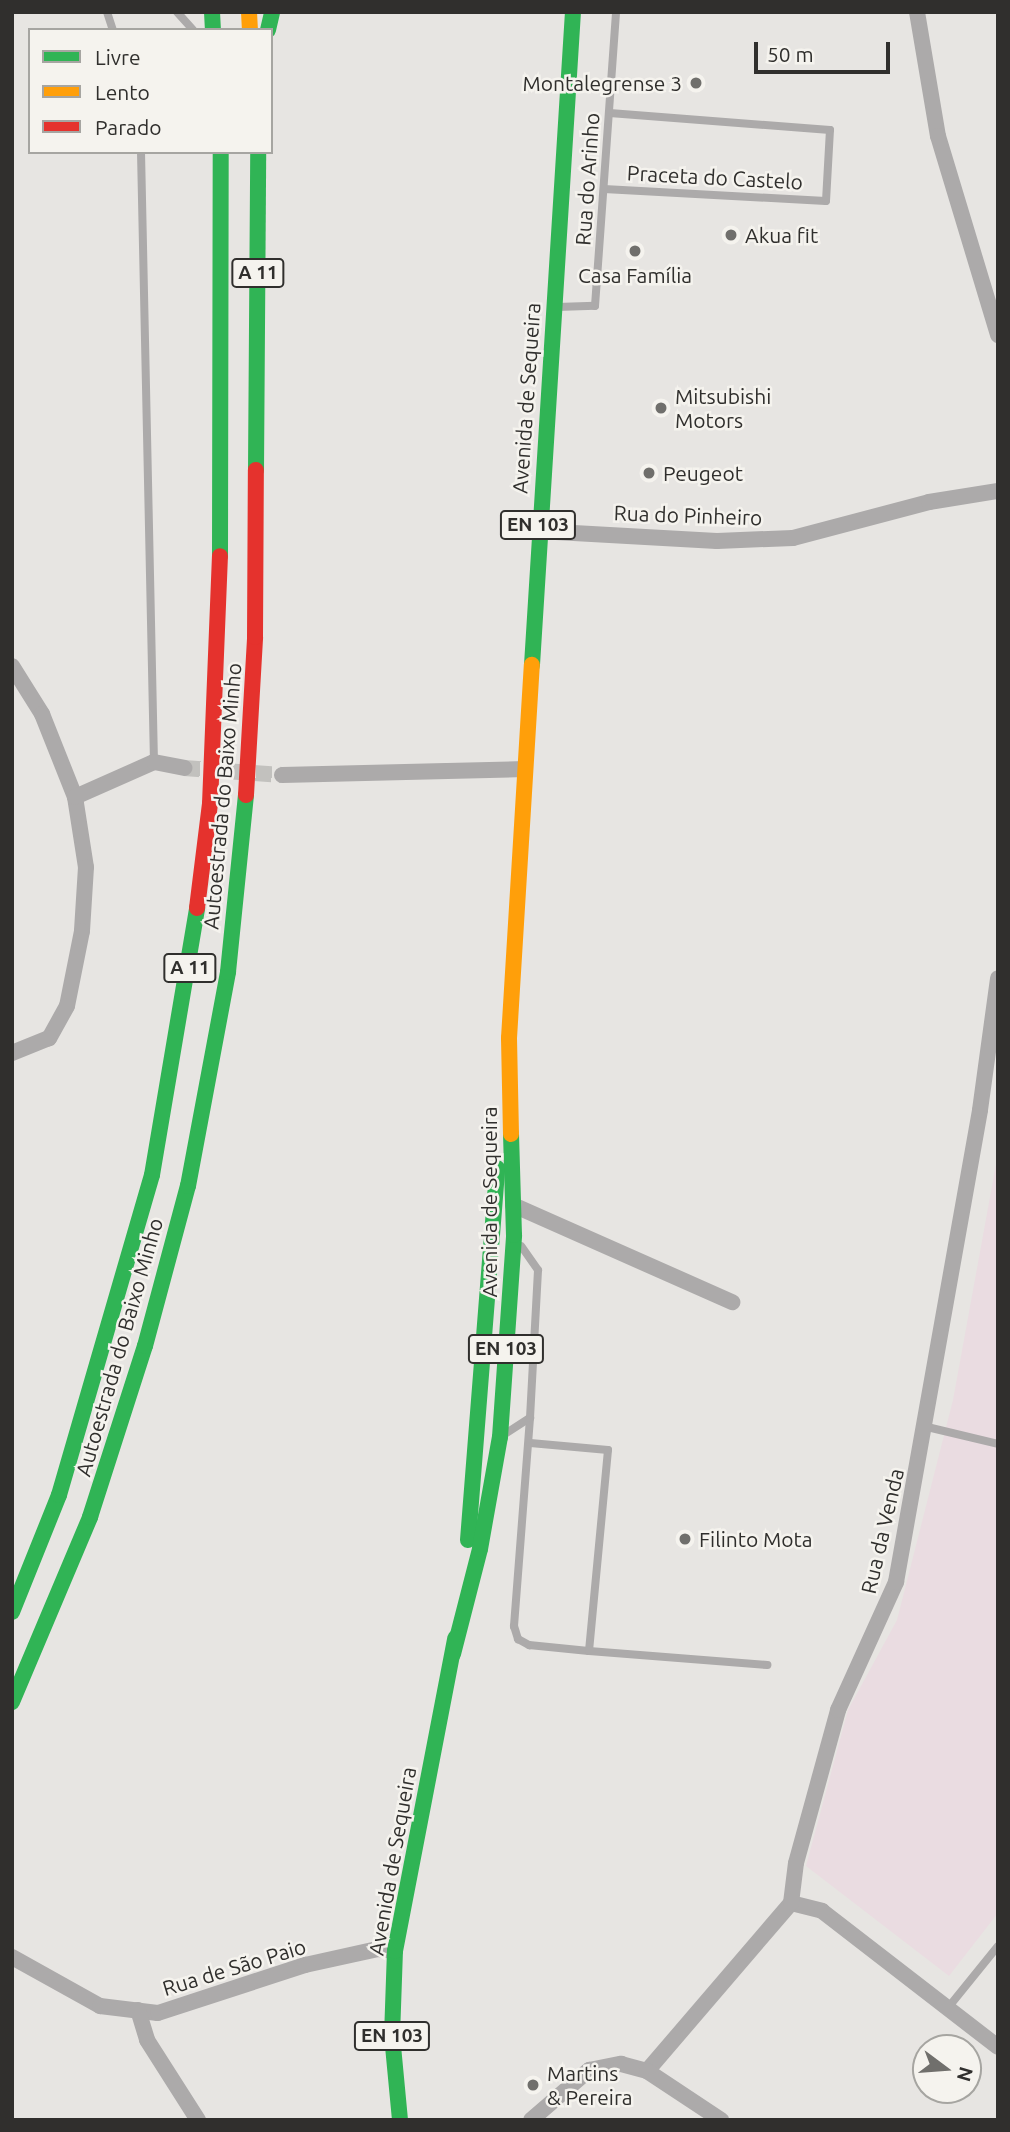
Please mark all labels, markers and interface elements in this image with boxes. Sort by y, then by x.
legend [28,28,273,154]
scale bar [758,28,894,72]
text: 50 m [767,42,814,66]
text: Livre [95,45,141,69]
place label: Montalegrense 3 [522,70,682,96]
marker: Montalegrense 3 [688,75,704,91]
text: Lento [95,80,150,104]
street label: Rua do Arinho [570,112,604,246]
text: Parado [95,115,161,139]
street label: Praceta do Castelo [626,160,804,194]
place label: Akua fit [745,222,818,248]
marker: Akua fit [723,227,739,243]
marker: Casa Família [627,243,643,259]
road number: A 11 [230,258,286,288]
place label: Casa Família [578,262,692,288]
street label: Avenida de Sequeira [507,302,545,494]
place label: Mitsubishi Motors [675,383,771,433]
marker: Mitsubishi Motors [653,400,669,416]
place label: Peugeot [663,460,743,486]
marker: Peugeot [641,465,657,481]
street label: Rua do Pinheiro [613,500,763,530]
road number: EN 103 [500,510,576,540]
street label: Autoestrada do Baixo Minho [198,662,246,930]
road number: A 11 [162,952,218,984]
street label: Avenida de Sequeira [476,1106,502,1298]
street label: Autoestrada do Baixo Minho [70,1215,168,1479]
road number: EN 103 [468,1334,544,1364]
street label: Rua da Venda [855,1466,909,1596]
place label: Filinto Mota [699,1526,813,1552]
marker: Filinto Mota [677,1531,693,1547]
street label: Avenida de Sequeira [363,1765,421,1957]
street label: Rua de São Paio [159,1933,309,2001]
road number: EN 103 [354,2020,430,2052]
north arrow [912,2034,982,2104]
place label: Martins & Pereira [547,2060,633,2110]
text: N [953,2064,978,2084]
marker: Martins & Pereira [525,2077,541,2093]

